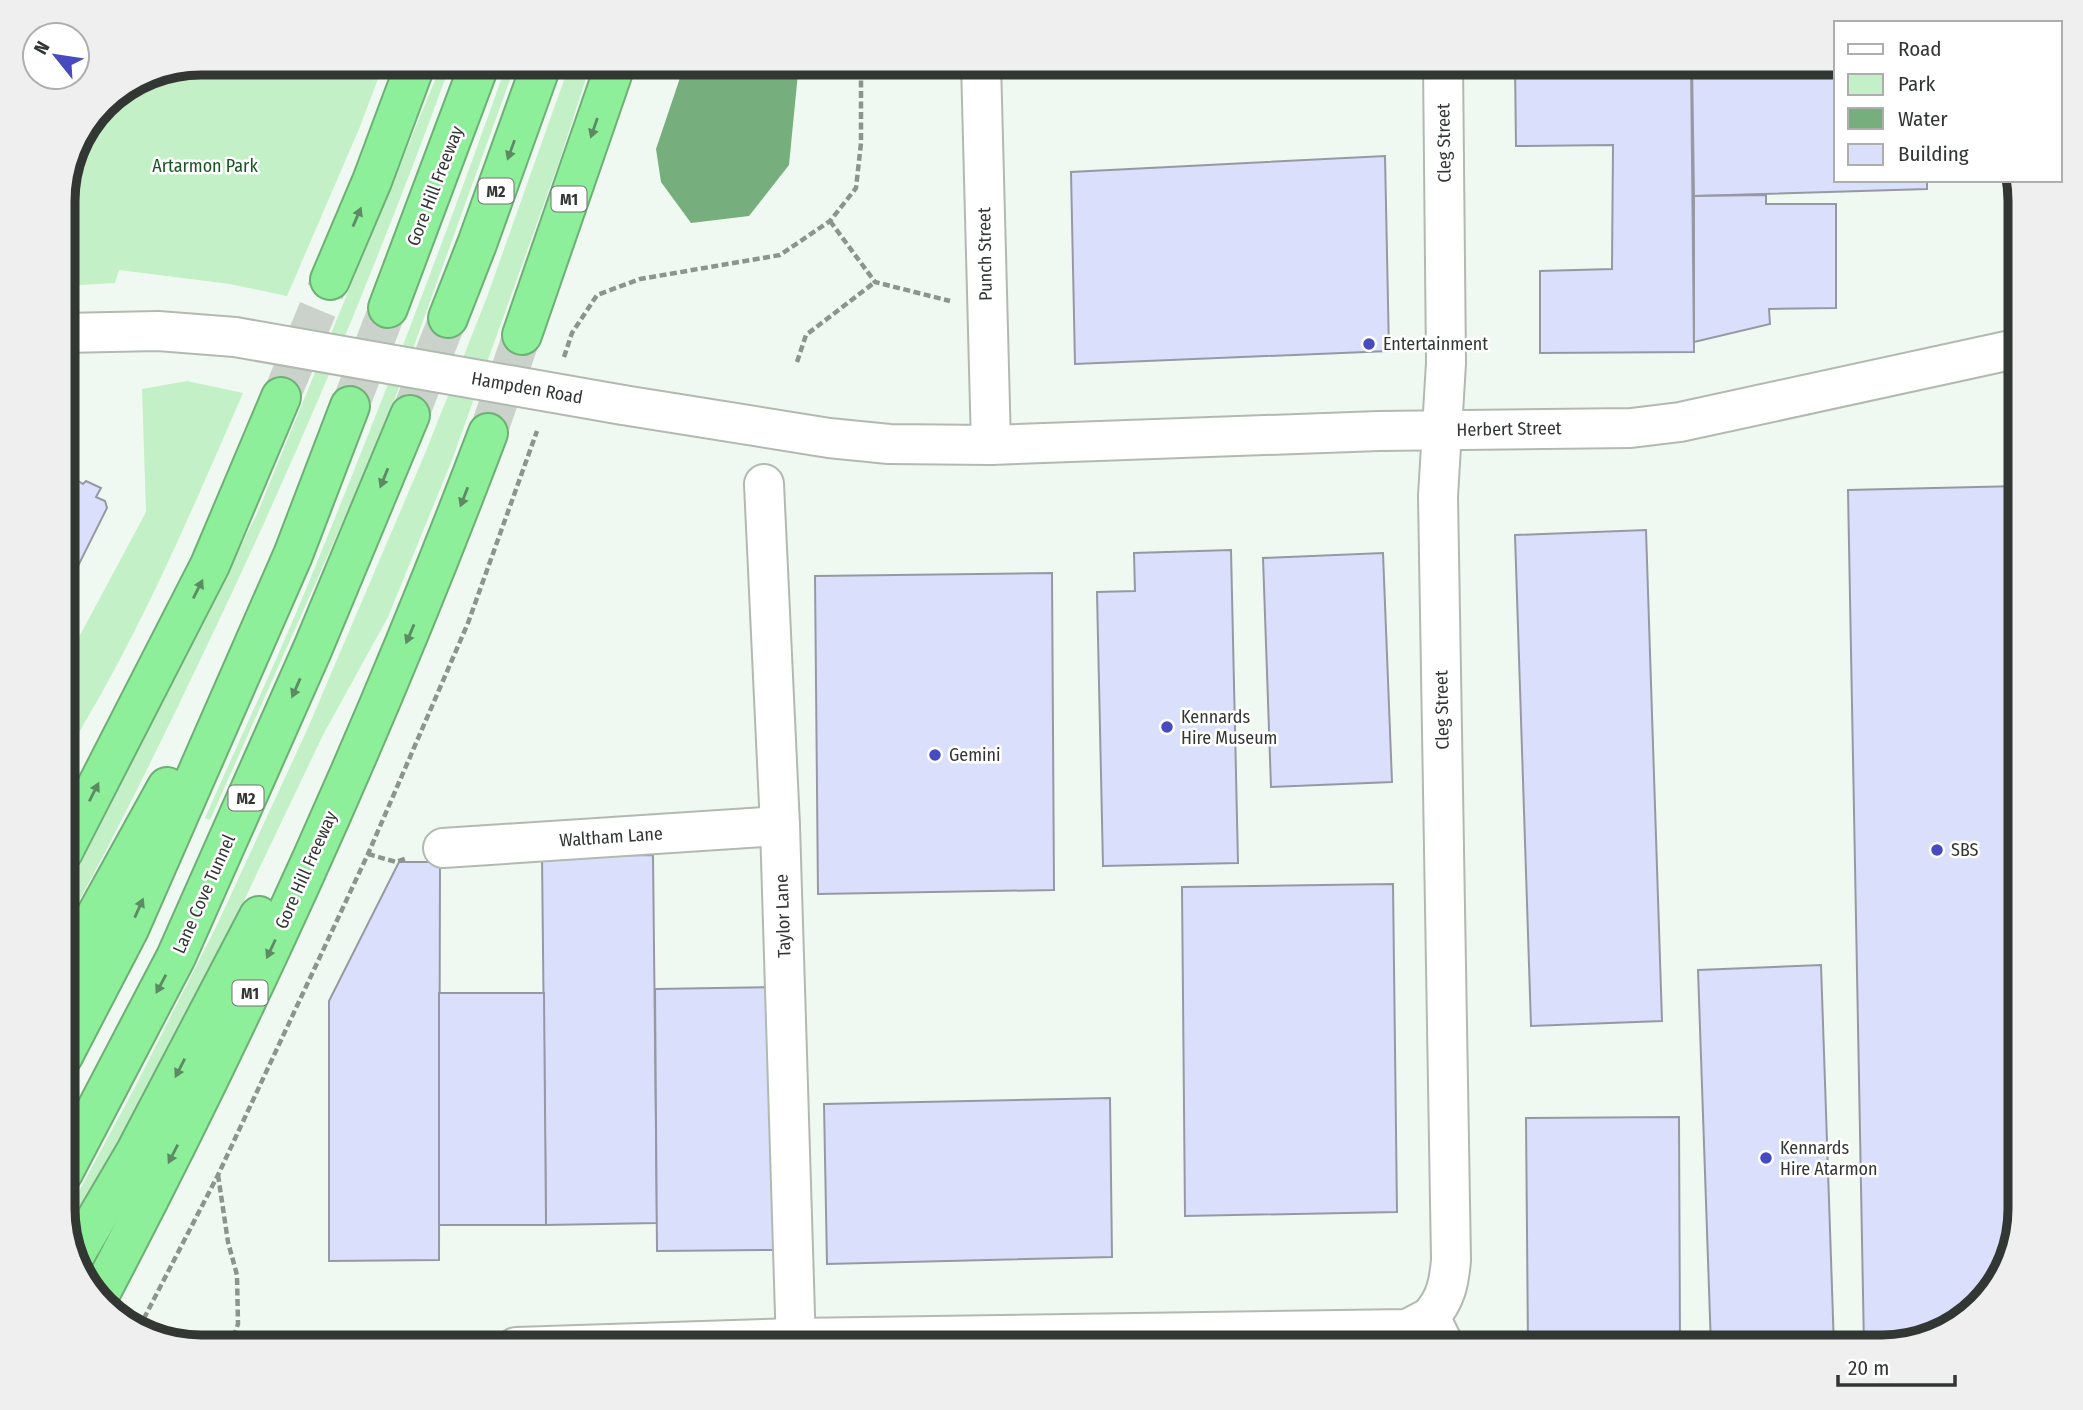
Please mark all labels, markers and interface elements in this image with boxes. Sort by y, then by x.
north arrow [21,21,91,91]
legend [1834,21,2062,182]
text: Road [1898,36,1942,62]
text: N [29,37,55,58]
text: Park [1898,71,1936,97]
street label: Cleg Street [1432,103,1456,183]
text: Water [1898,106,1948,132]
one-way arrow [588,117,599,138]
street label: Gore Hill Freeway [402,123,468,249]
one-way arrow [505,140,516,161]
text: Building [1898,141,1969,167]
park label: Artarmon Park [152,155,258,177]
road number: M2 [478,178,514,204]
road number: M1 [552,186,586,211]
one-way arrow [351,207,362,228]
street label: Punch Street [973,207,997,301]
place label: Entertainment [1383,333,1488,355]
marker: Entertainment [1361,336,1377,352]
street label: Hampden Road [470,367,584,409]
street label: Herbert Street [1456,417,1562,441]
one-way arrow [378,468,389,489]
one-way arrow [458,486,469,507]
one-way arrow [192,579,204,599]
one-way arrow [404,624,415,645]
street label: Cleg Street [1430,670,1454,750]
one-way arrow [290,678,302,698]
place label: Kennards Hire Museum [1181,706,1277,749]
marker: Kennards Hire Museum [1159,719,1175,735]
place label: Gemini [949,744,1001,766]
marker: Gemini [927,747,943,763]
one-way arrow [88,781,100,801]
road number: M2 [229,786,264,810]
street label: Gore Hill Freeway [270,808,342,932]
street label: Waltham Lane [559,822,664,852]
street label: Lane Cove Tunnel [168,831,240,957]
place label: SBS [1951,839,1978,861]
marker: SBS [1929,842,1945,858]
street label: Taylor Lane [771,874,795,958]
one-way arrow [134,897,145,918]
one-way arrow [265,939,277,959]
one-way arrow [156,975,168,995]
road number: M1 [232,981,268,1006]
one-way arrow [175,1058,186,1078]
place label: Kennards Hire Atarmon [1780,1137,1877,1180]
one-way arrow [167,1144,179,1164]
marker: Kennards Hire Atarmon [1758,1150,1774,1166]
scale bar [1838,1344,1955,1388]
text: 20 m [1848,1355,1889,1381]

